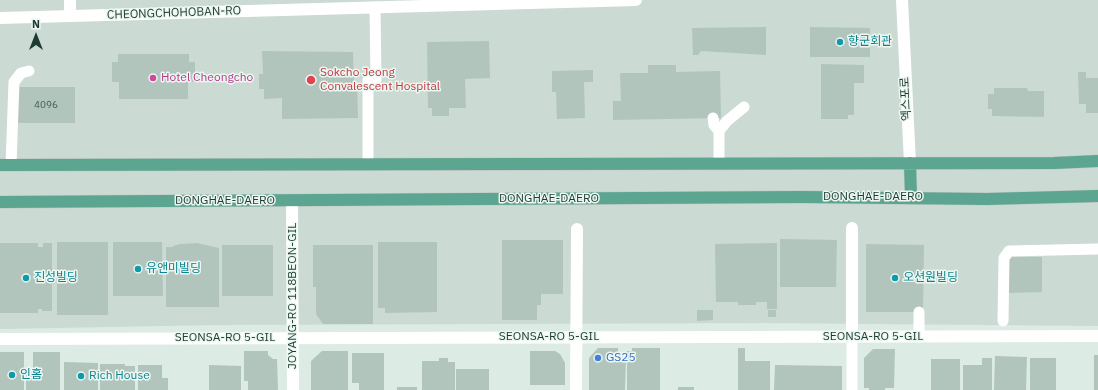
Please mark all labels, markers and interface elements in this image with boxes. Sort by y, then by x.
street label: CHEONGCHOHOBAN-RO [107,3,241,23]
north arrow [16,16,56,56]
text: N [32,17,40,31]
place label: 향군회관 [848,35,892,49]
marker: 향군회관 [835,37,845,47]
place label: Sokcho Jeong Convalescent Hospital [320,66,440,94]
place label: Hotel Cheongcho [161,71,253,85]
marker: Hotel Cheongcho [148,73,158,83]
marker: Sokcho Jeong Convalescent Hospital [305,74,317,86]
street label: 엑스포로 [898,77,914,121]
house number: 4096 [34,99,58,111]
street label: DONGHAE-DAERO [823,190,923,204]
street label: DONGHAE-DAERO [499,192,599,206]
street label: DONGHAE-DAERO [175,194,275,208]
street label: JOYANG-RO 118BEON-GIL [286,223,300,369]
place label: 유앤미빌딩 [146,262,201,276]
marker: 유앤미빌딩 [133,264,143,274]
place label: 진성빌딩 [34,271,78,285]
place label: 오션원빌딩 [903,271,958,285]
marker: 진성빌딩 [21,273,31,283]
marker: 오션원빌딩 [890,273,900,283]
street label: SEONSA-RO 5-GIL [499,330,599,344]
street label: SEONSA-RO 5-GIL [823,330,923,344]
street label: SEONSA-RO 5-GIL [175,331,275,345]
place label: GS25 [606,351,636,365]
marker: GS25 [593,353,603,363]
place label: 인홈 [20,368,42,382]
place label: Rich House [89,369,150,383]
marker: 인홈 [7,370,17,380]
marker: Rich House [76,371,86,381]

